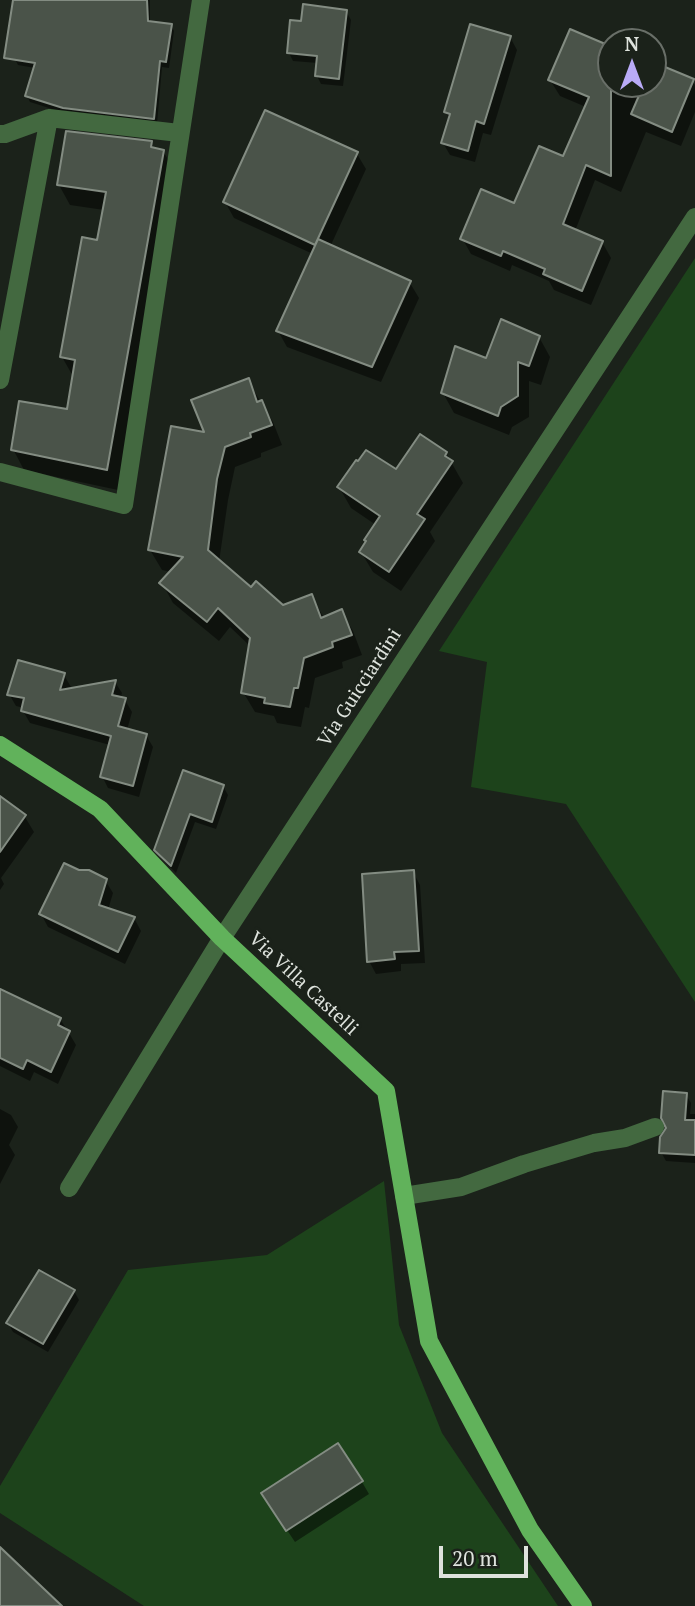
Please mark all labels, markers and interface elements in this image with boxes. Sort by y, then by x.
north arrow [597,28,667,98]
text: N [625,31,639,56]
street label: Via Guicciardini [313,625,407,751]
street label: Via Villa Castelli [244,928,362,1040]
scale bar [443,1532,532,1576]
text: 20 m [452,1544,498,1572]

